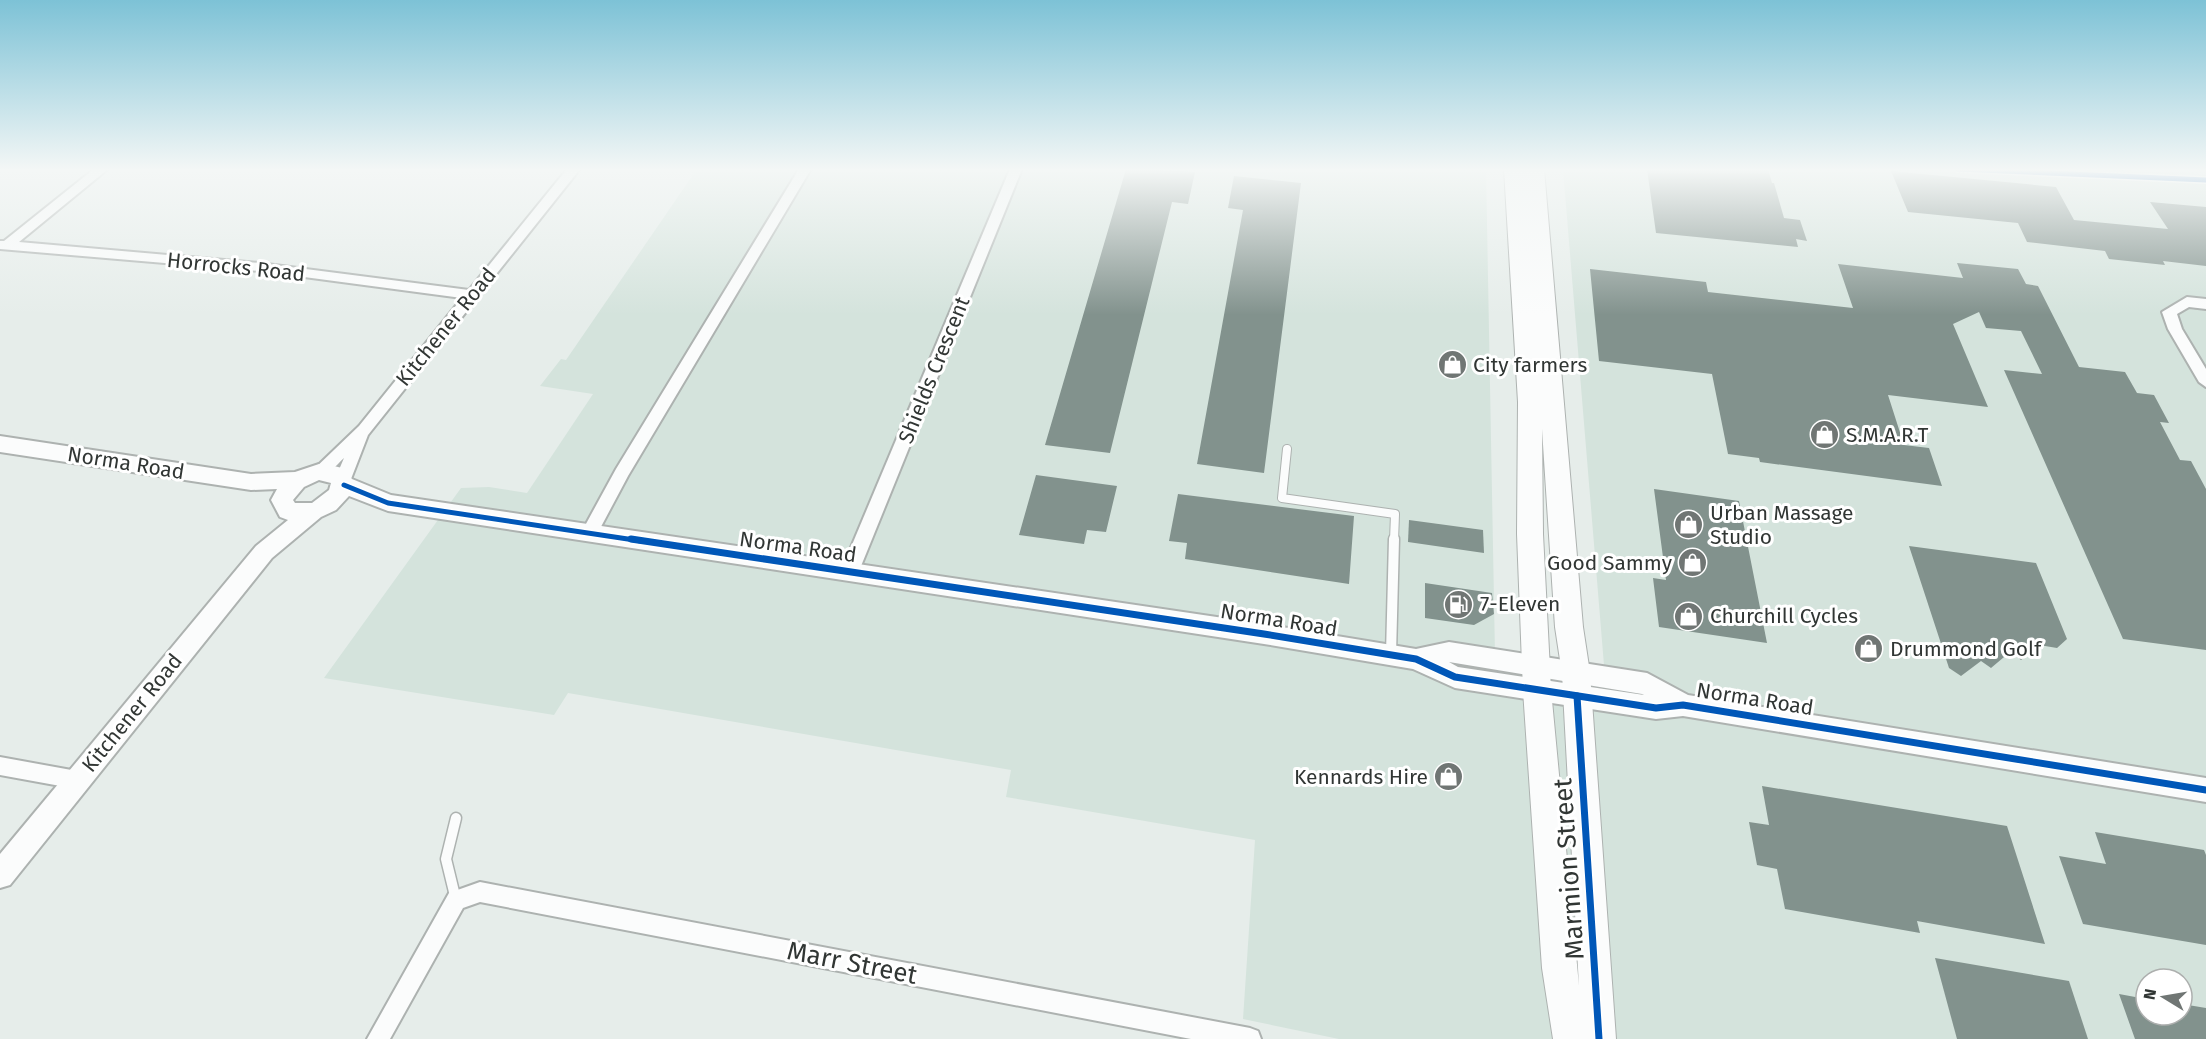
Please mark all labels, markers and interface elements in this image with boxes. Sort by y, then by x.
street label: Horrocks Road [166,247,306,287]
street label: Kitchener Road [390,262,502,392]
street label: Shields Crescent [893,292,975,447]
shop icon: City farmers [1436,349,1468,381]
place label: City farmers [1473,352,1587,378]
shop icon: S.M.A.R.T [1809,419,1841,451]
place label: S.M.A.R.T [1846,422,1929,448]
street label: Norma Road [66,441,186,485]
place label: Urban Massage Studio [1710,500,1854,550]
shop icon: Urban Massage Studio [1673,509,1705,541]
street label: Norma Road [738,526,858,568]
shop icon: Good Sammy [1677,547,1709,579]
place label: Good Sammy [1547,550,1673,576]
fuel station icon: 7-Eleven [1443,588,1475,620]
place label: 7-Eleven [1480,591,1560,617]
street label: Norma Road [1219,598,1339,642]
shop icon: Churchill Cycles [1673,600,1705,632]
place label: Churchill Cycles [1710,603,1858,629]
shop icon: Drummond Golf [1853,633,1885,665]
place label: Drummond Golf [1890,636,2043,662]
street label: Kitchener Road [76,648,188,778]
street label: Norma Road [1695,677,1815,721]
shop icon: Kennards Hire [1433,761,1465,793]
place label: Kennards Hire [1294,764,1428,790]
street label: Marmion Street [1547,777,1591,961]
street label: Marr Street [784,935,920,991]
north arrow [2134,967,2194,1027]
text: N [2139,987,2160,1001]

